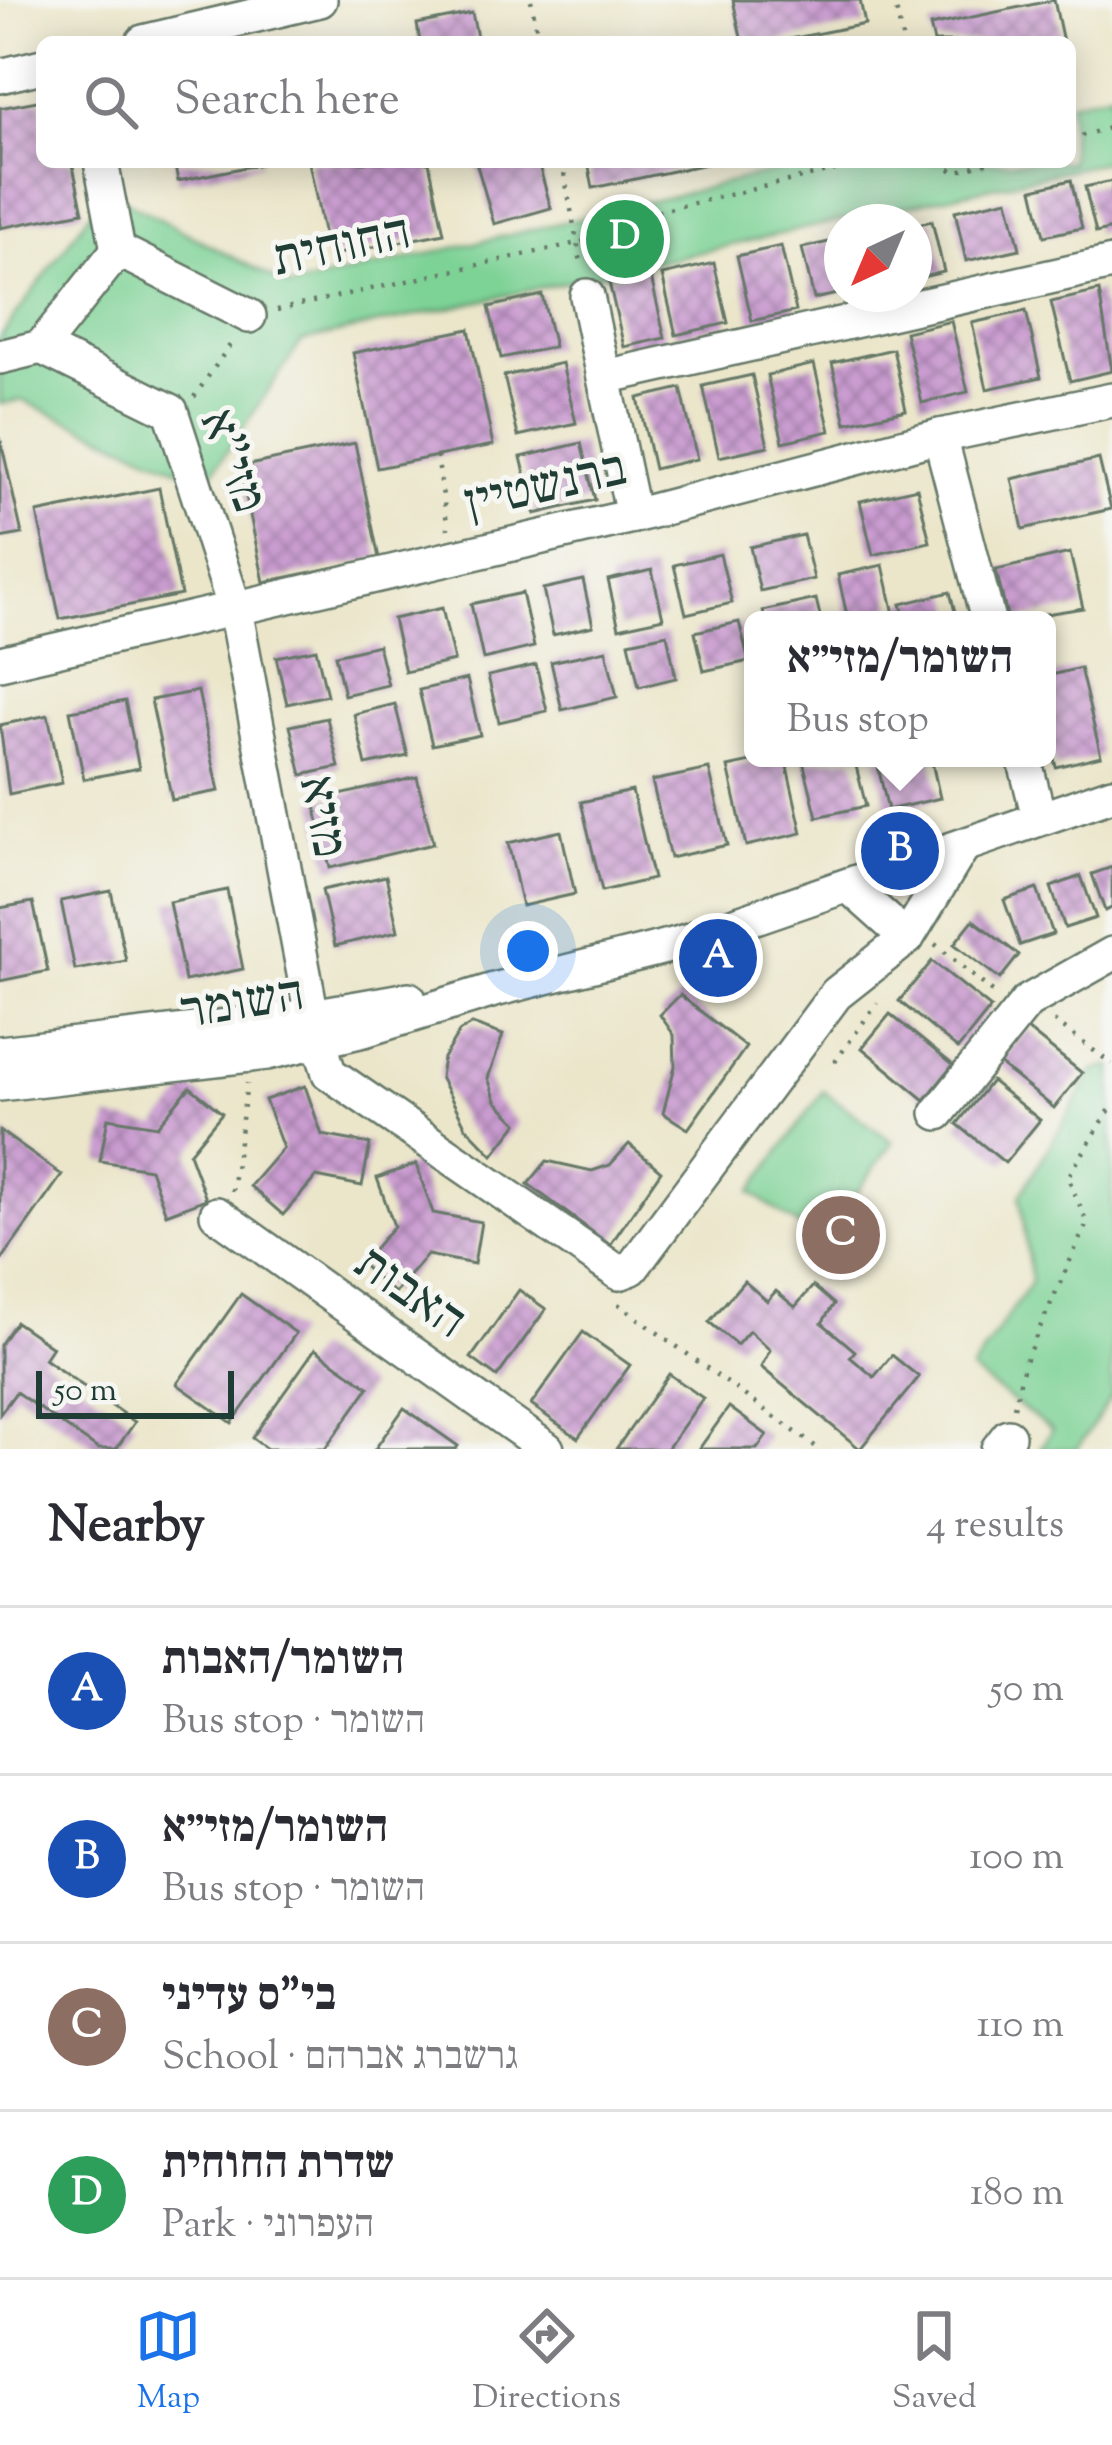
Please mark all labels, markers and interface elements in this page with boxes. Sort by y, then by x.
search box [36,36,1076,168]
icon: search [78,69,144,135]
text: Search here [174,70,400,135]
pin: D [586,194,664,284]
street label: החוחית [267,198,418,299]
north arrow [824,204,932,312]
street label: מזי"א [178,400,284,524]
street label: ברנשטיין [458,434,634,542]
popup [744,611,1056,767]
text: השומר/מזי״א [787,629,1013,694]
text: Bus stop [787,694,929,750]
street label: מזיא [277,770,364,864]
pin: B [861,806,939,896]
pin: A [679,913,757,1003]
your location [498,921,558,981]
street label: השומר [176,960,310,1051]
pin: C [802,1190,880,1280]
street label: האבות [338,1230,479,1359]
scale bar [36,1365,234,1418]
text: 50 m [54,1368,117,1416]
text: Nearby [48,1491,205,1564]
text: 4 results [926,1499,1064,1555]
text: השומר/האבות [162,1630,404,1695]
text: A [71,1663,103,1719]
text: 50 m [989,1663,1064,1719]
text: Bus stop · השומר [162,1695,425,1751]
text: השומר/מזי״א [162,1798,388,1863]
text: B [75,1831,99,1887]
text: 100 m [969,1831,1064,1887]
text: Bus stop · השומר [162,1863,425,1919]
text: בי"ס עדיני [162,1966,336,2031]
text: C [71,1999,103,2055]
text: 110 m [977,1999,1064,2055]
text: School · גרשברג אברהם [162,2031,518,2087]
text: שדרת החוחית [162,2134,394,2199]
text: D [72,2167,102,2223]
text: 180 m [970,2167,1064,2223]
text: Park · העפרוני [162,2199,374,2255]
tab: Map [135,2303,201,2423]
tab: Directions [472,2303,621,2423]
tab: Saved [892,2303,977,2423]

